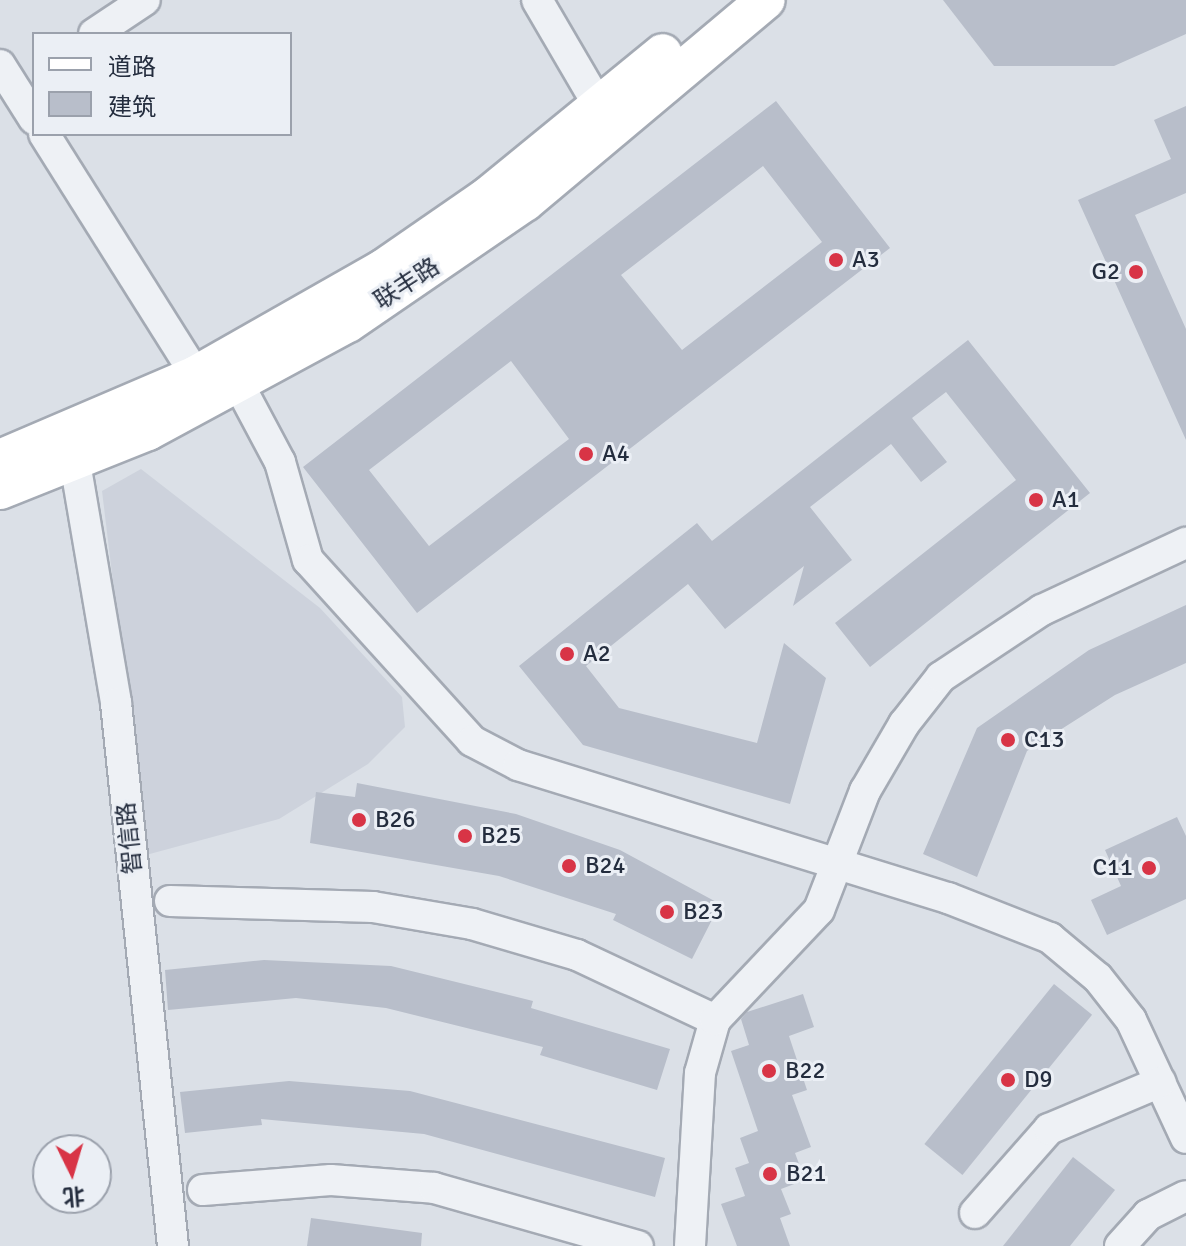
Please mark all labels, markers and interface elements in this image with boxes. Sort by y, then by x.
legend [32,32,292,136]
text: 道路 [108,52,156,82]
text: 建筑 [108,92,156,122]
place label: A3 [852,246,880,274]
marker: A3 [827,251,845,269]
street label: 联丰路 [369,252,445,316]
place label: G2 [1092,258,1120,286]
marker: G2 [1127,263,1145,281]
place label: A4 [602,440,630,468]
marker: A4 [577,445,595,463]
place label: A1 [1052,486,1080,514]
marker: A1 [1027,491,1045,509]
place label: A2 [583,640,611,668]
marker: A2 [558,645,576,663]
place label: C13 [1024,726,1064,754]
marker: C13 [999,731,1017,749]
street label: 智信路 [112,801,148,875]
place label: B26 [375,806,415,834]
marker: B26 [350,811,368,829]
place label: B25 [481,822,521,850]
marker: B25 [456,827,474,845]
place label: B24 [585,852,625,880]
place label: C11 [1093,854,1133,882]
marker: B24 [560,857,578,875]
marker: C11 [1140,859,1158,877]
place label: B23 [683,898,723,926]
marker: B23 [658,903,676,921]
place label: B22 [785,1057,825,1085]
marker: B22 [760,1062,778,1080]
place label: D9 [1024,1066,1053,1094]
marker: D9 [999,1071,1017,1089]
north arrow [32,1134,112,1214]
place label: B21 [786,1160,826,1188]
marker: B21 [761,1165,779,1183]
text: 北 [62,1182,86,1211]

